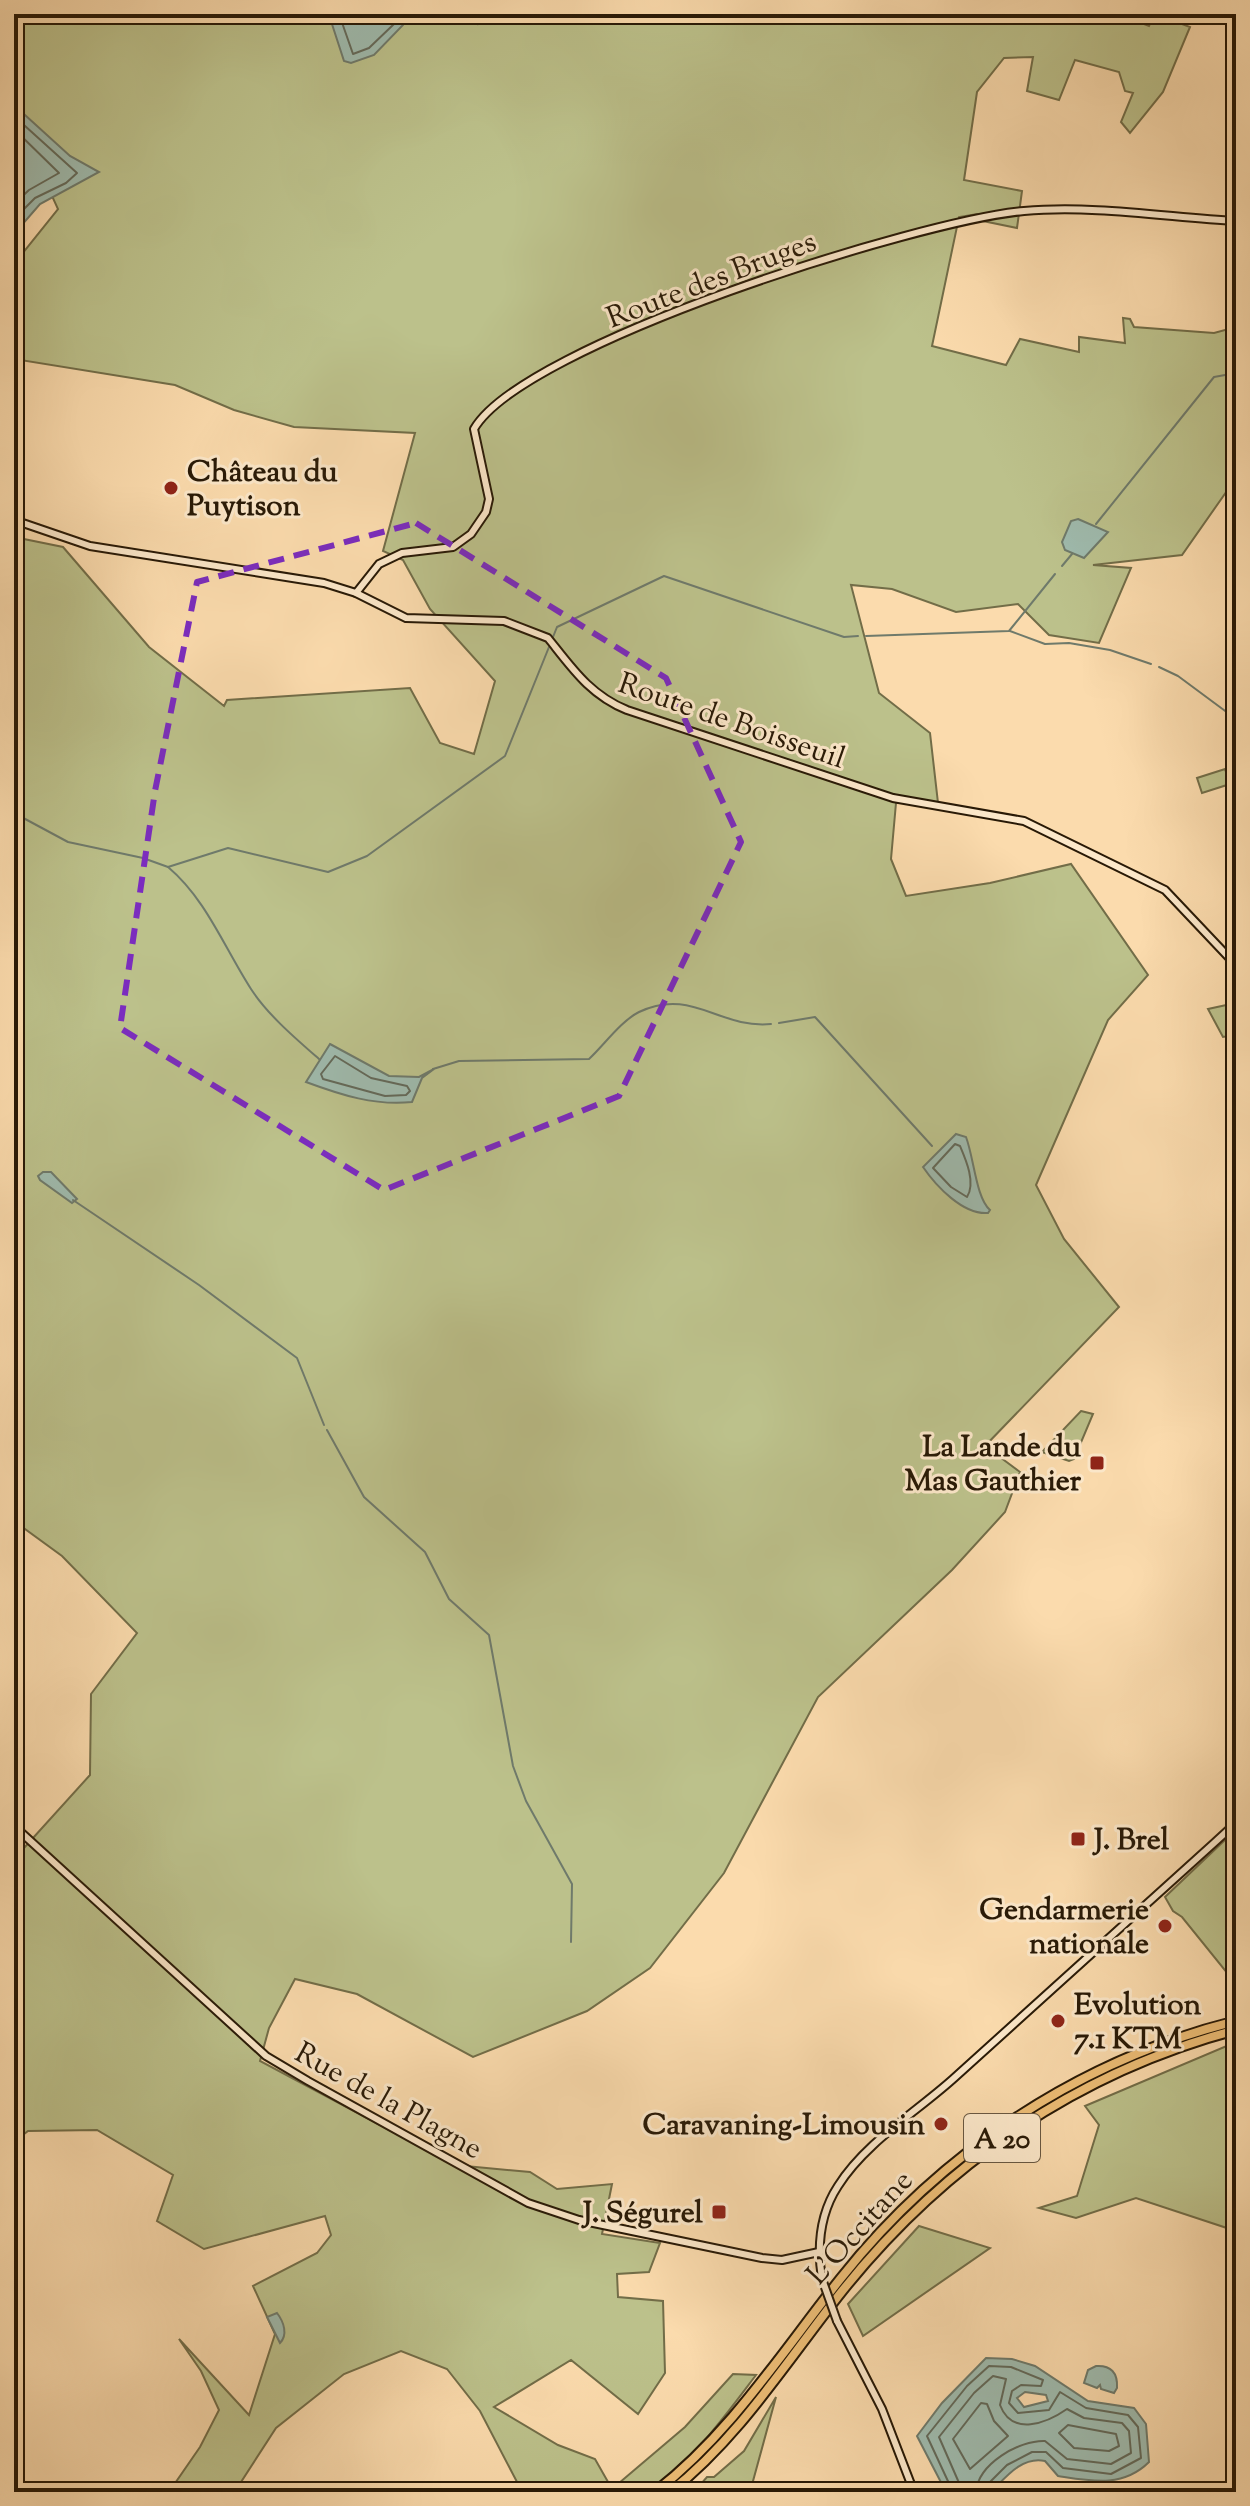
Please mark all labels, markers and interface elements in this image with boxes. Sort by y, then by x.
street label: Route des Bruges [601,222,823,341]
place label: Château du Puytison [187,452,338,529]
marker: Château du Puytison [162,479,180,497]
street label: Route de Boisseuil [612,663,851,781]
place label: La Lande du Mas Gauthier [905,1427,1082,1504]
marker: La Lande du Mas Gauthier [1088,1454,1106,1472]
place label: J. Brel [1092,1820,1170,1863]
marker: J. Brel [1069,1830,1087,1848]
place label: Gendarmerie nationale [979,1890,1149,1967]
marker: Gendarmerie nationale [1156,1917,1174,1935]
place label: Evolution 7.1 KTM [1074,1985,1202,2062]
marker: Evolution 7.1 KTM [1049,2012,1067,2030]
street label: Rue de la Plagne [286,2033,489,2172]
place label: Caravaning-Limousin [642,2105,925,2148]
road number: A 20 [964,2114,1040,2162]
marker: Caravaning-Limousin [932,2115,950,2133]
street label: L'Occitane [797,2162,924,2296]
place label: J. Ségurel [581,2193,704,2236]
marker: J. Ségurel [710,2203,728,2221]

